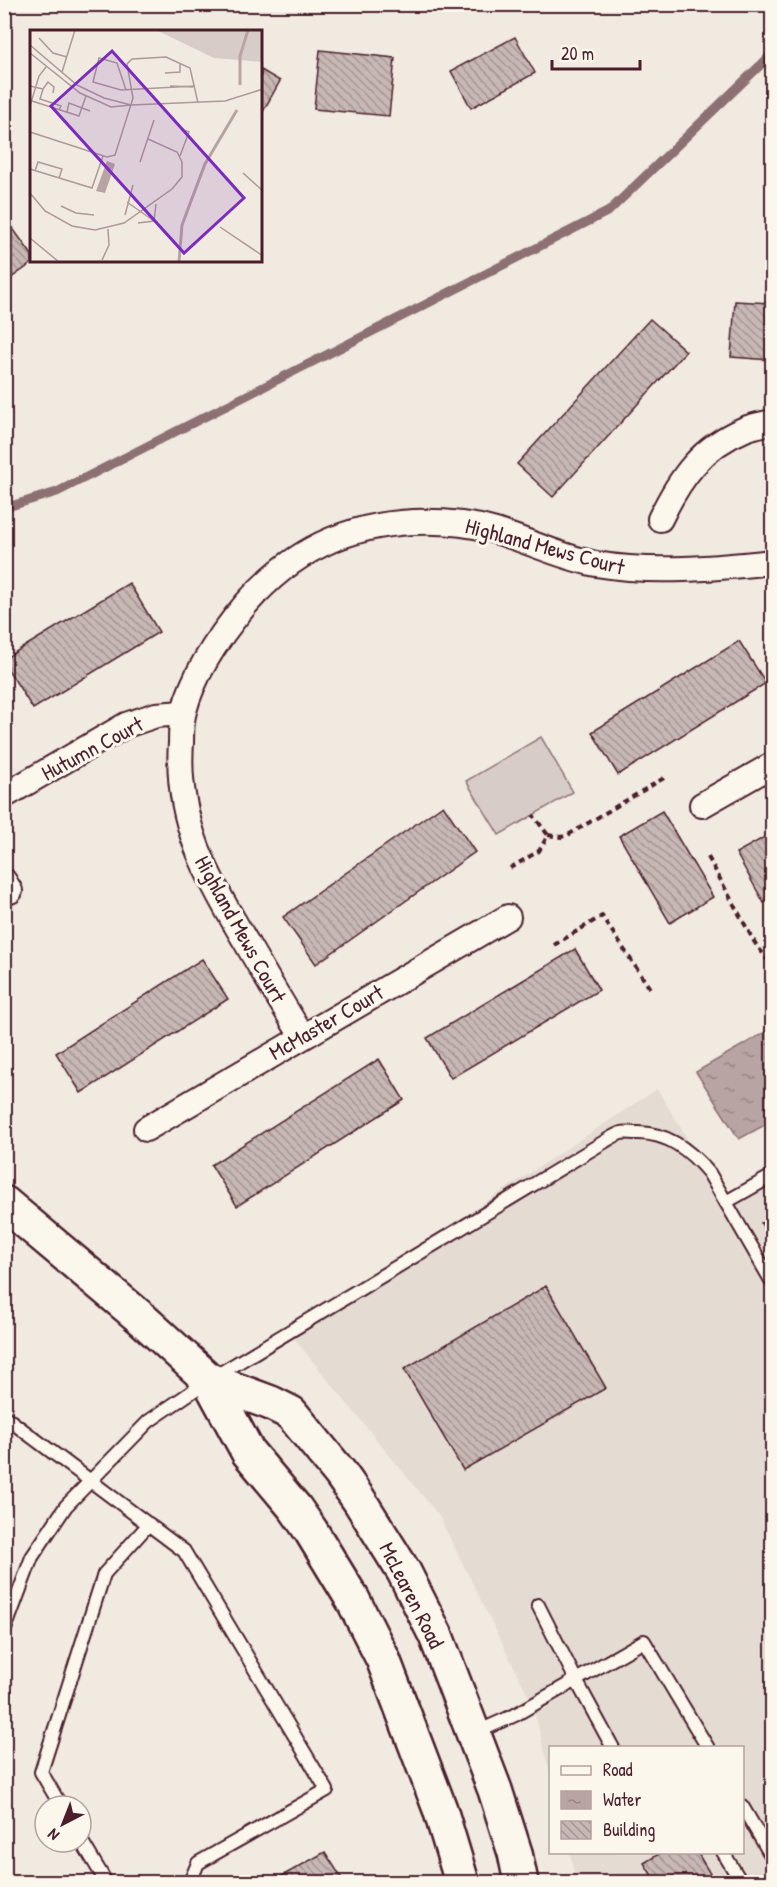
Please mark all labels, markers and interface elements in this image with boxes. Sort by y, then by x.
inset map [30,30,262,262]
scale bar [552,33,640,71]
text: 20 m [561,41,594,66]
street label: Highland Mews Court [462,510,628,582]
street label: Hutumn Court [36,708,149,787]
street label: Highland Mews Court [188,850,294,1008]
street label: McMaster Court [263,977,389,1067]
street label: McLearen Road [372,1537,452,1654]
legend [549,1746,744,1854]
text: Road [603,1757,633,1782]
text: Water [603,1787,641,1812]
north arrow [33,1794,93,1854]
text: Building [603,1817,655,1842]
text: N [42,1824,63,1846]

